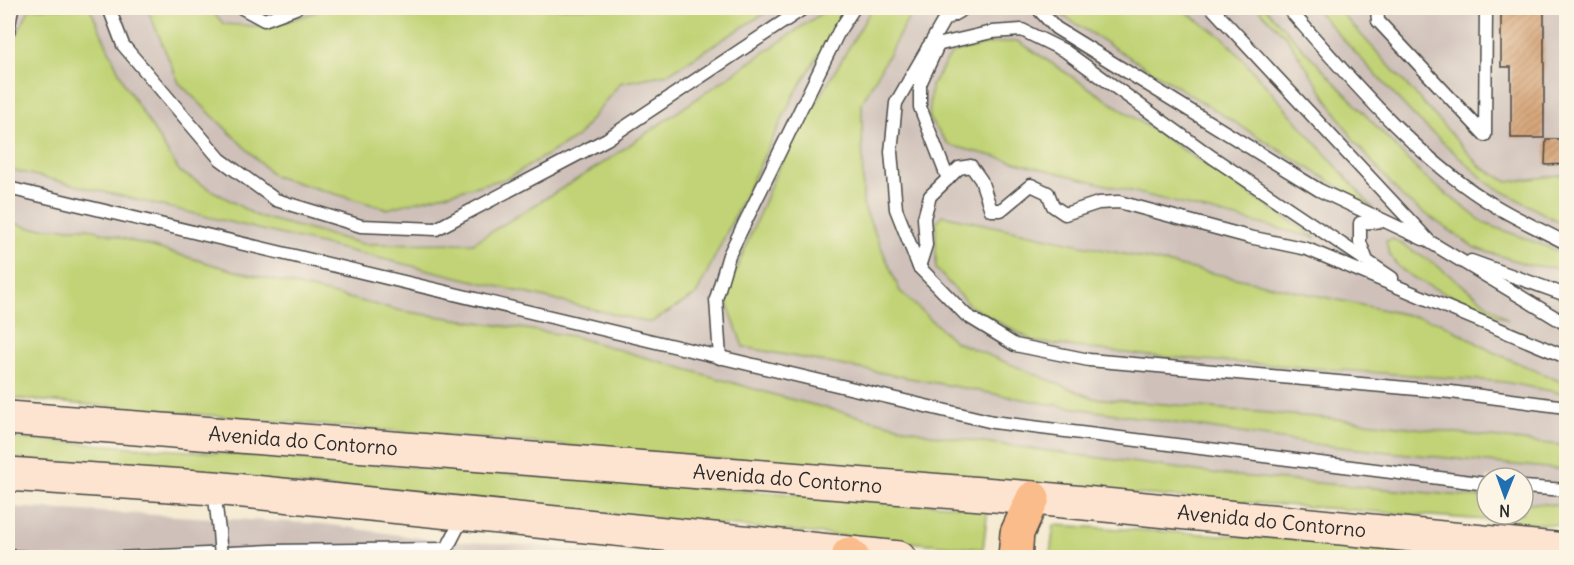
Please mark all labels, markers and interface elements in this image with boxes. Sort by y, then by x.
street label: Avenida do Contorno [208,421,399,460]
street label: Avenida do Contorno [692,459,883,498]
north arrow [1475,466,1535,526]
street label: Avenida do Contorno [1176,499,1367,542]
text: N [1499,501,1510,521]

